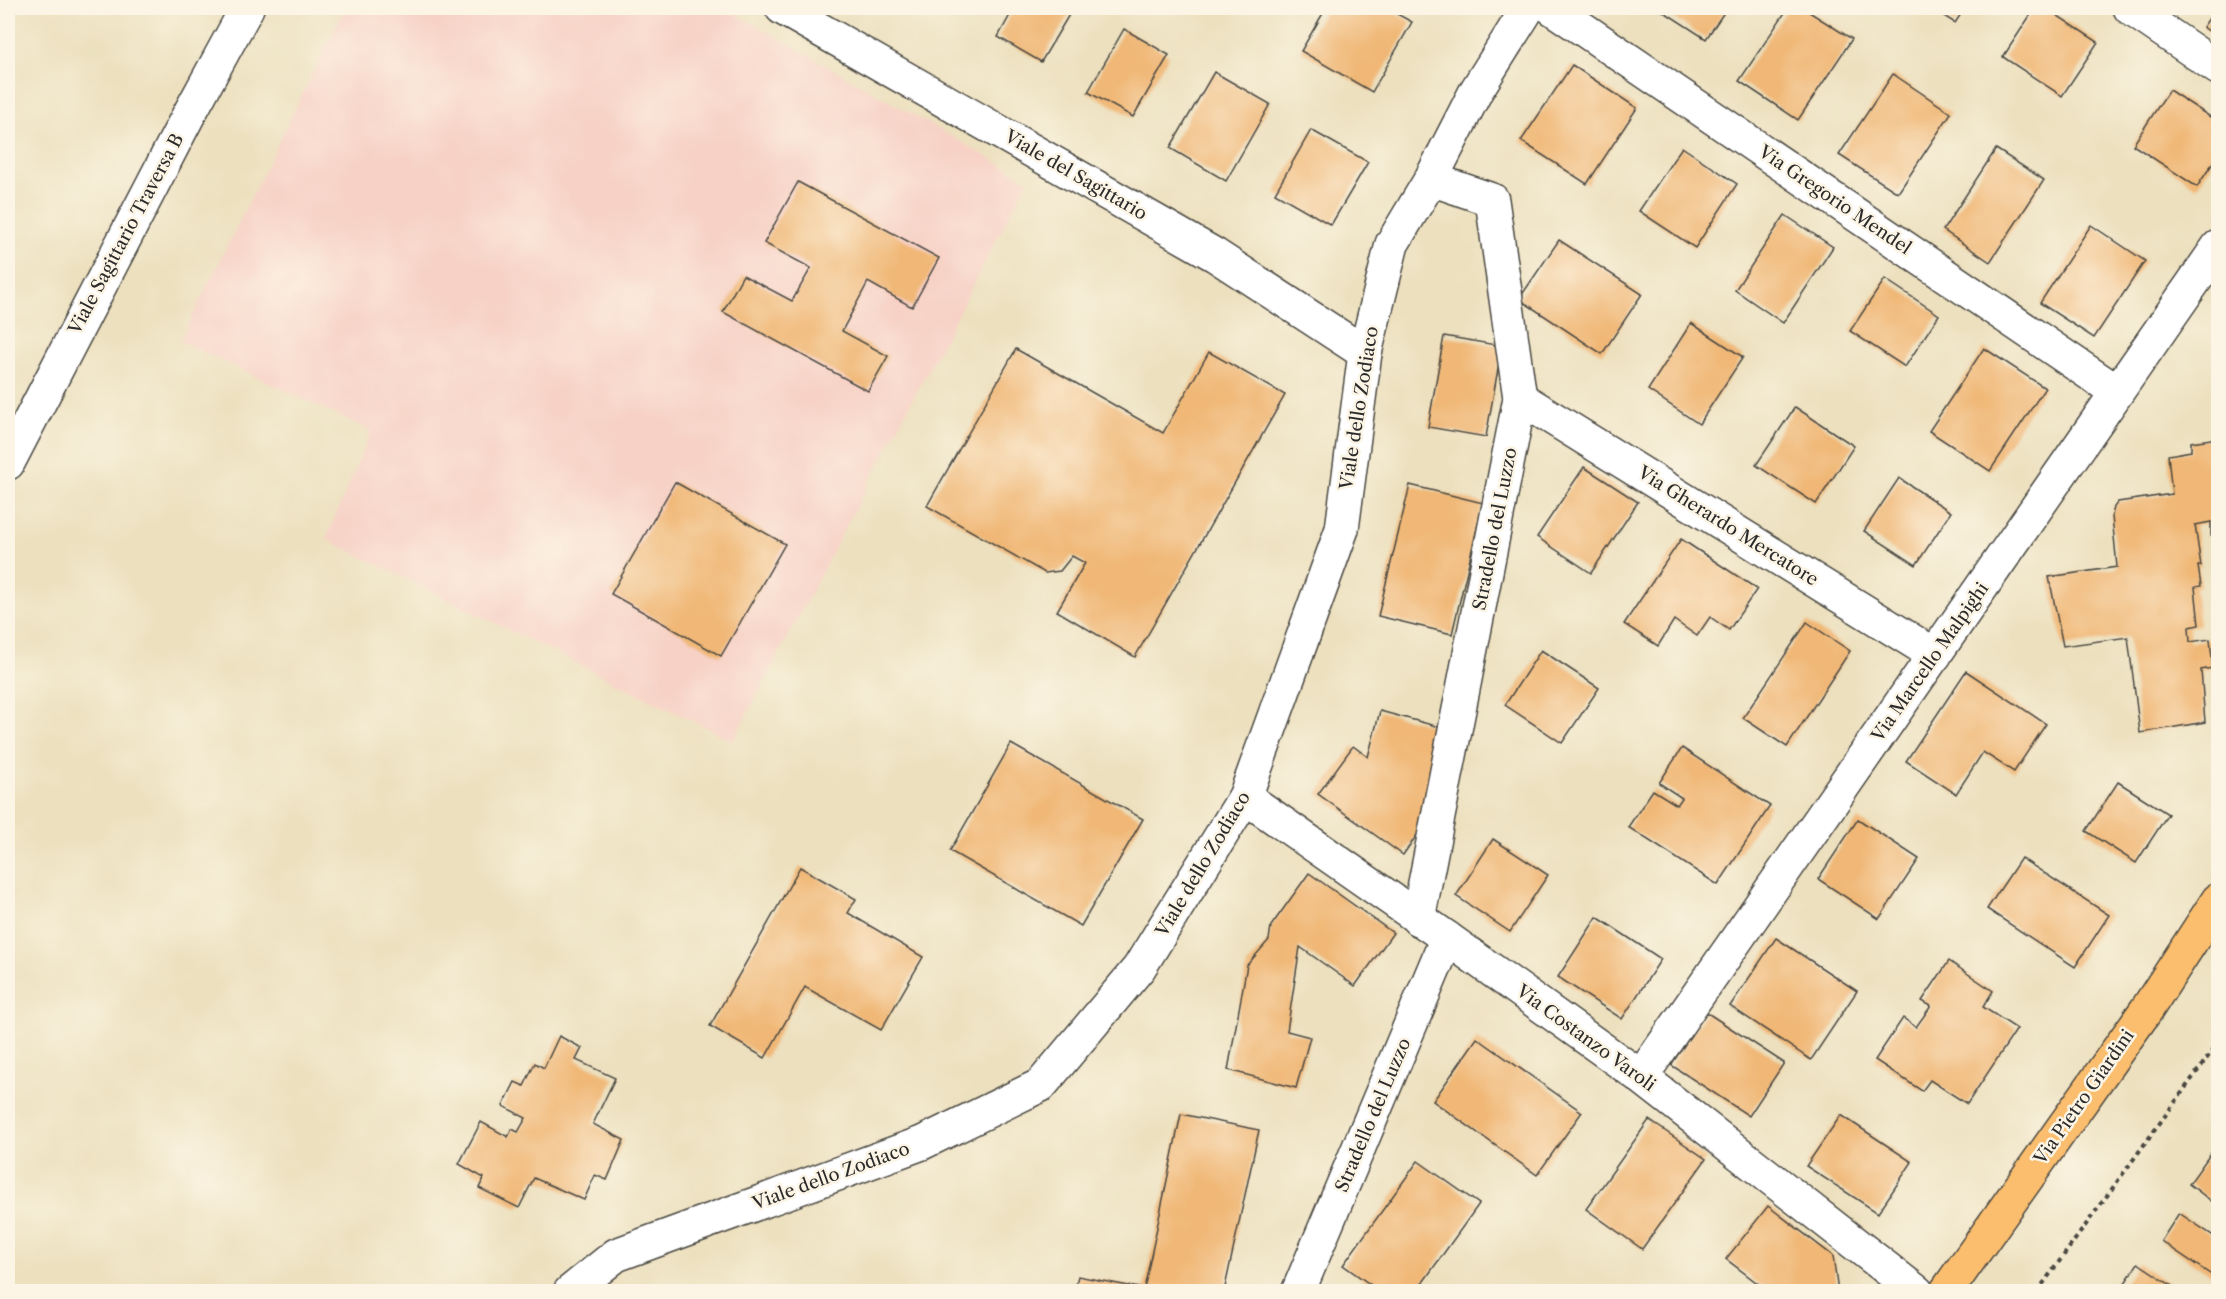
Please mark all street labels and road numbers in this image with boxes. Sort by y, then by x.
street label: Viale del Sagittario [1000,125,1151,225]
street label: Viale Sagittario Traversa B [63,130,188,339]
street label: Via Gregorio Mendel [1754,140,1915,259]
street label: Viale dello Zodiaco [1335,325,1383,492]
street label: Stradello del Luzzo [1468,446,1522,612]
street label: Via Gherardo Mercatore [1633,461,1822,591]
street label: Via Marcello Malpighi [1866,578,1994,747]
street label: Viale dello Zodiaco [1150,787,1255,941]
street label: Via Costanzo Varoli [1511,979,1660,1096]
street label: Via Pietro Giardini [2029,1025,2139,1169]
street label: Stradello del Luzzo [1331,1035,1415,1195]
street label: Viale dello Zodiaco [749,1137,912,1215]

